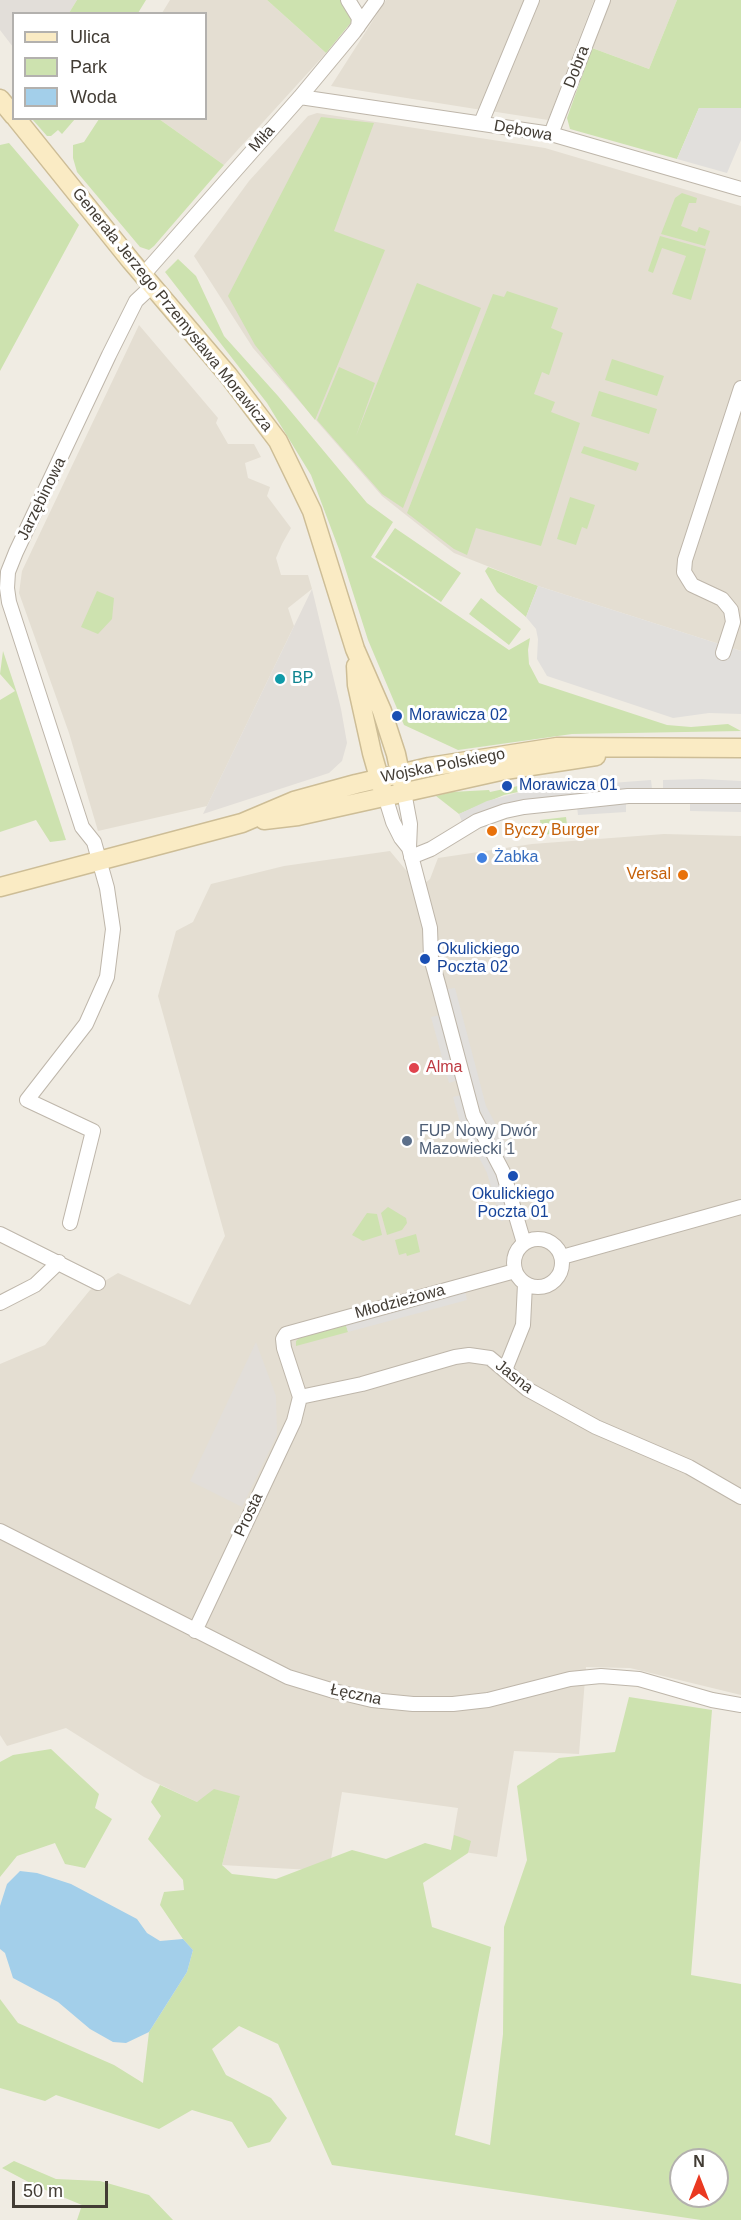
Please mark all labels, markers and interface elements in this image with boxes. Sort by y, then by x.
legend [12,12,207,120]
text: Ulica [70,27,110,47]
street label: Dobra [560,43,594,91]
text: Park [70,57,107,77]
text: Woda [70,87,117,107]
street label: Dębowa [492,116,554,146]
street label: Miła [245,122,279,156]
street label: Generała Jerzego Przemysława Morawicza [68,184,276,436]
street label: Jarzębinowa [14,454,70,544]
place label: BP [292,669,313,689]
marker: BP [273,672,287,686]
place label: Morawicza 02 [409,706,508,726]
marker: Morawicza 02 [390,709,404,723]
street label: Wojska Polskiego [379,745,507,787]
place label: Morawicza 01 [519,776,618,796]
marker: Morawicza 01 [500,779,514,793]
place label: Byczy Burger [504,821,599,841]
marker: Byczy Burger [485,824,499,838]
place label: Żabka [494,848,538,868]
marker: Żabka [475,851,489,865]
place label: Versal [627,865,671,885]
marker: Versal [676,868,690,882]
place label: Okulickiego Poczta 02 [437,940,520,978]
marker: Okulickiego Poczta 02 [418,952,432,966]
place label: Alma [426,1058,462,1078]
marker: Alma [407,1061,421,1075]
place label: FUP Nowy Dwór Mazowiecki 1 [419,1122,537,1160]
marker: FUP Nowy Dwór Mazowiecki 1 [400,1134,414,1148]
marker: Okulickiego Poczta 01 [506,1169,520,1183]
place label: Okulickiego Poczta 01 [472,1185,554,1223]
street label: Młodzieżowa [353,1281,447,1323]
street label: Jasna [491,1356,537,1398]
street label: Prosta [231,1490,267,1540]
street label: Łęczna [329,1680,383,1710]
north arrow [669,2148,729,2208]
text: N [693,2153,705,2170]
scale bar [15,2169,111,2207]
text: 50 m [23,2181,63,2201]

